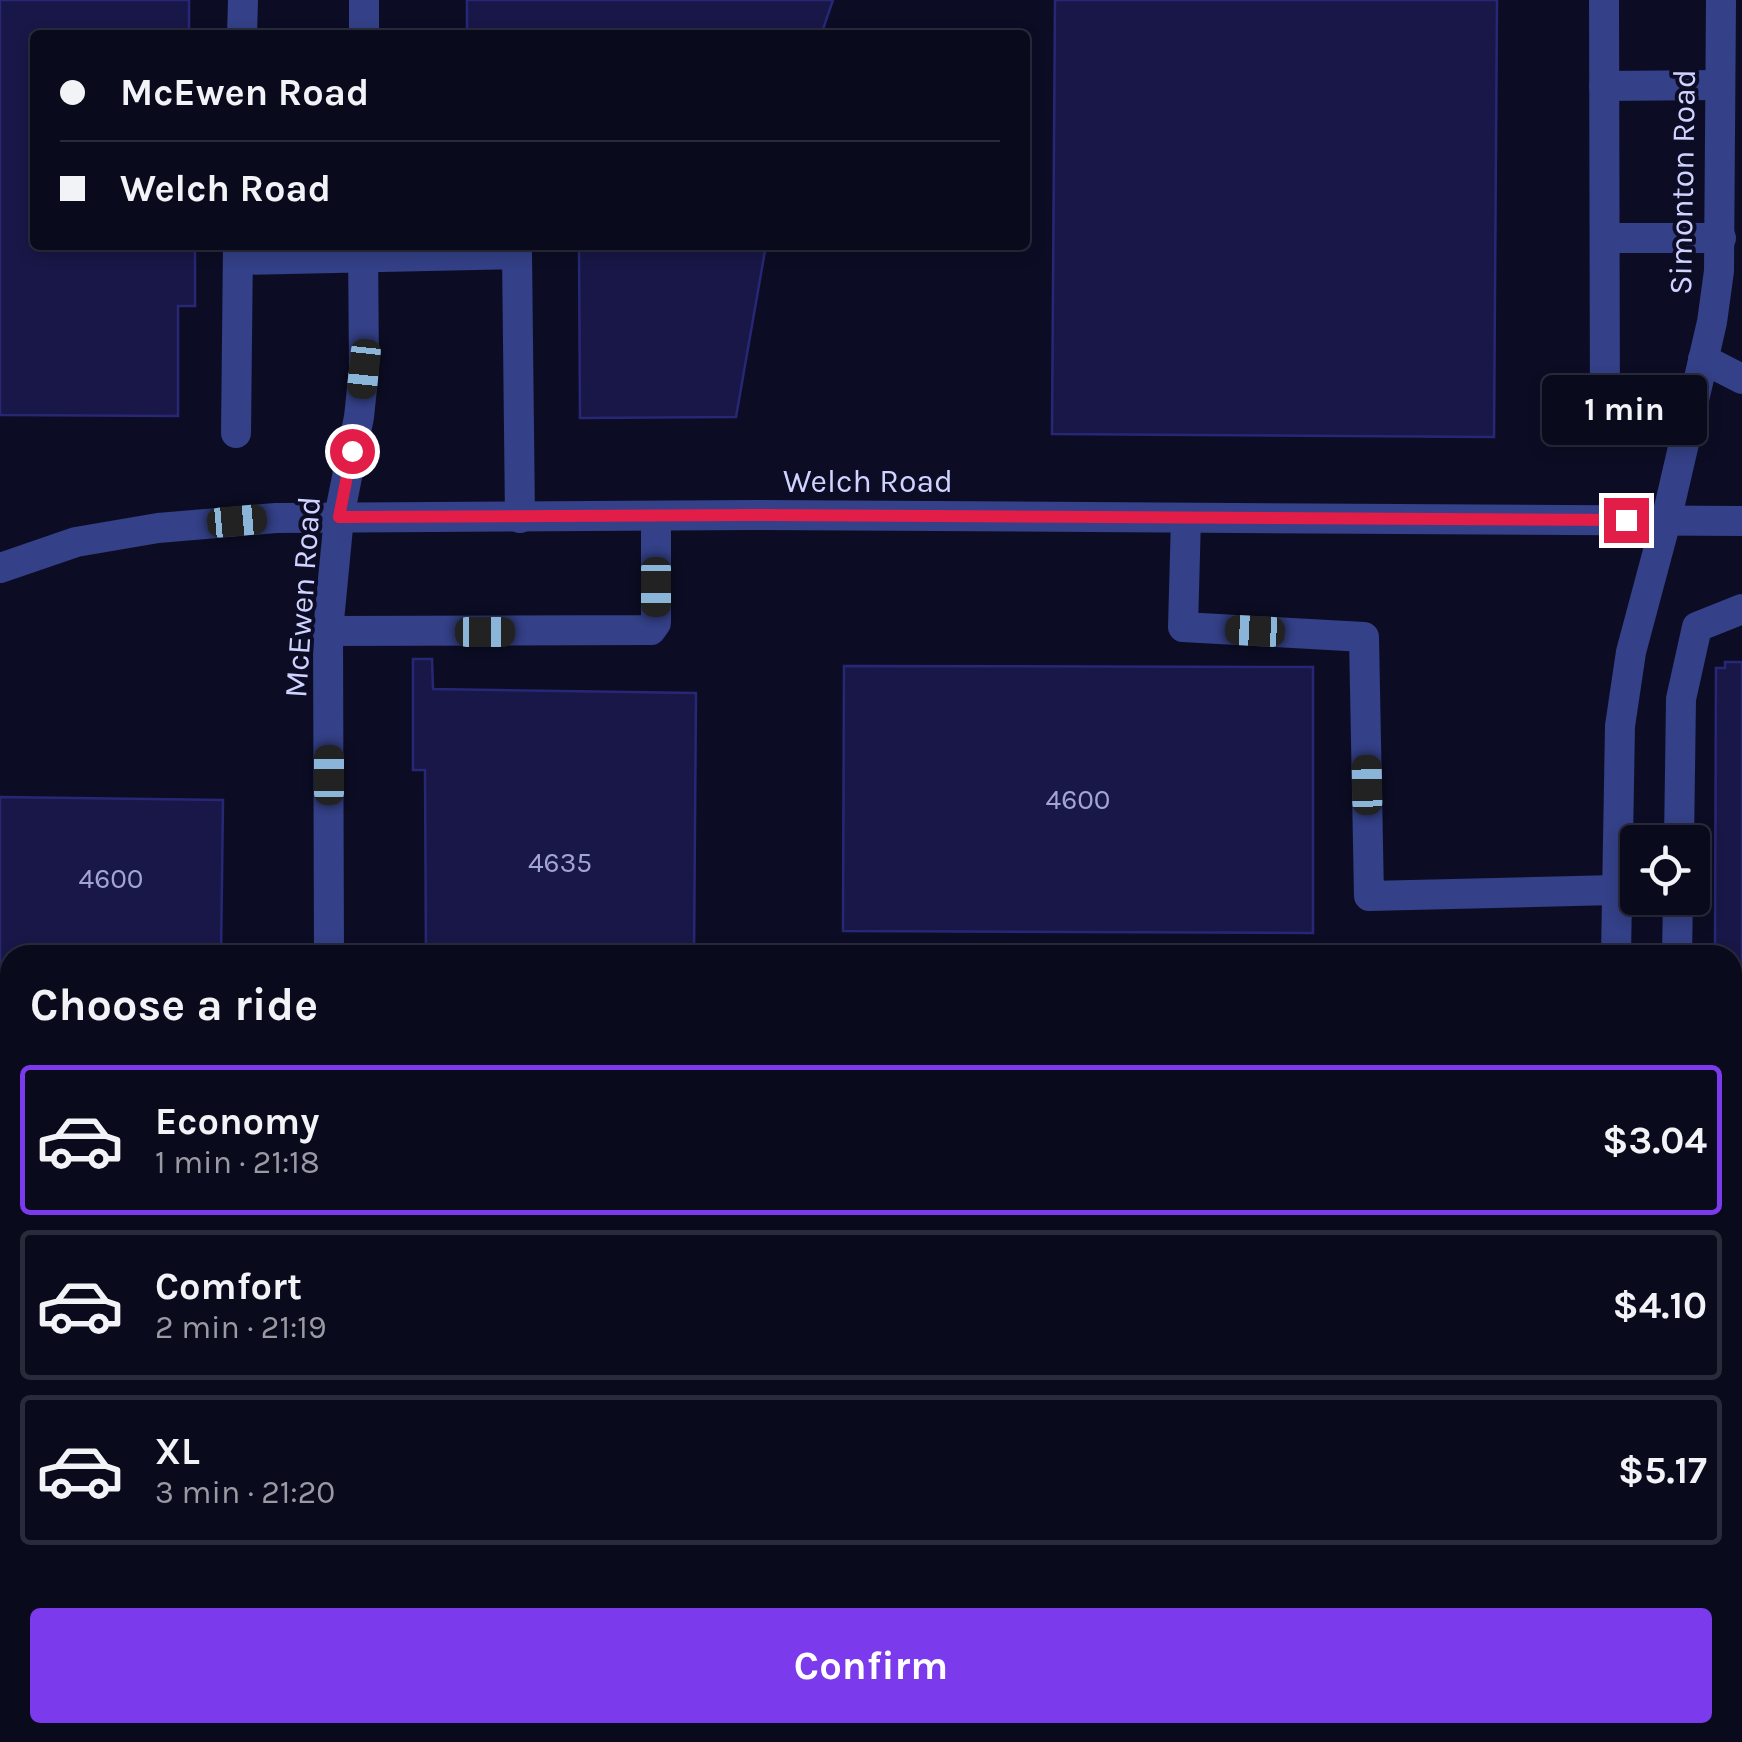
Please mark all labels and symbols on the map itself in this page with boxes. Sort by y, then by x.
street label: Simonton Road [1662,69,1703,295]
car [346,338,382,400]
callout: 1 min [1544,375,1708,445]
route start [330,429,375,474]
street label: Welch Road [783,463,953,500]
street label: McEwen Road [277,495,328,699]
route end [1604,498,1649,543]
car [206,503,268,539]
car [641,557,671,617]
car [1224,614,1286,648]
car [455,617,515,647]
car [314,745,344,805]
car [1351,755,1383,815]
house number: 4600 [1046,783,1110,816]
house number: 4635 [528,846,592,879]
house number: 4600 [79,862,143,895]

